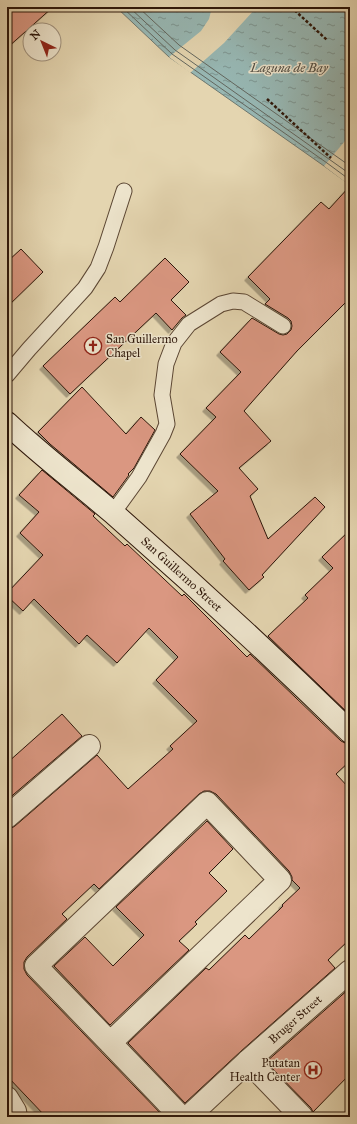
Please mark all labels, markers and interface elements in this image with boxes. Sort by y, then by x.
north arrow [22,22,62,62]
text: N [28,27,44,43]
water label: Laguna de Bay [249,60,329,76]
place label: San Guillermo Chapel [106,332,178,360]
church icon: San Guillermo Chapel [83,336,103,356]
street label: San Guillermo Street [138,534,225,615]
street label: Bruger Street [266,992,325,1047]
place label: Putatan Health Center [230,1056,301,1084]
hospital icon: Putatan Health Center [303,1060,323,1080]

